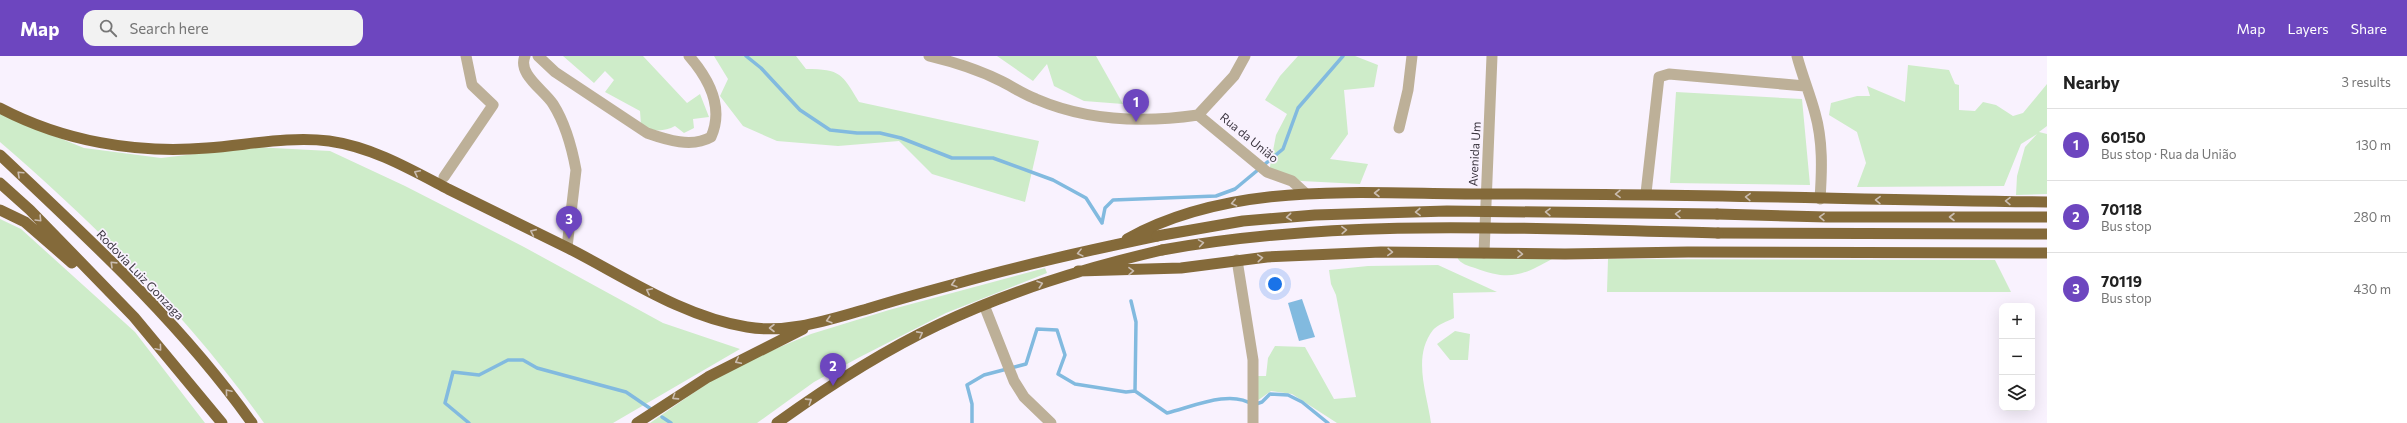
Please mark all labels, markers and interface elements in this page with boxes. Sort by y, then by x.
search box [83,10,363,46]
text: Map [20,17,59,40]
icon: search [97,17,119,39]
text: Search here [129,19,209,37]
text: Map [2237,20,2265,37]
text: Layers [2287,20,2329,37]
text: Share [2351,20,2387,37]
text: Nearby [2063,72,2120,93]
text: 3 results [2342,74,2391,90]
pin: 1 [1123,89,1149,122]
street label: Rua da União [1218,109,1282,165]
street label: Avenida Um [1465,121,1483,187]
text: 60150 [2101,128,2146,146]
text: 1 [2073,137,2079,153]
text: 130 m [2356,137,2391,153]
text: Bus stop · Rua da União [2101,146,2236,162]
one-way arrow [414,170,421,177]
one-way arrow [17,171,25,178]
one-way arrow [1374,189,1380,197]
one-way arrow [1615,190,1621,198]
one-way arrow [1745,193,1751,201]
one-way arrow [1875,196,1881,204]
one-way arrow [2005,197,2011,205]
one-way arrow [1230,198,1237,206]
text: 70118 [2101,200,2142,218]
pin: 3 [556,206,582,239]
one-way arrow [1415,208,1421,216]
one-way arrow [1545,208,1551,216]
text: 2 [2072,209,2080,225]
text: 280 m [2354,209,2391,225]
one-way arrow [1675,210,1681,218]
one-way arrow [1285,212,1292,221]
one-way arrow [1819,212,1825,221]
one-way arrow [1949,213,1955,221]
one-way arrow [34,214,42,222]
text: Bus stop [2101,218,2152,234]
one-way arrow [1341,225,1347,234]
street label: Rodovia Luiz Gonzaga [94,227,187,322]
one-way arrow [529,229,537,237]
one-way arrow [1198,239,1204,248]
one-way arrow [1387,248,1393,257]
one-way arrow [1077,249,1083,257]
one-way arrow [1517,250,1523,258]
one-way arrow [1257,253,1263,262]
one-way arrow [110,261,118,269]
one-way arrow [1128,266,1134,275]
text: 70119 [2101,272,2142,290]
your location [1265,274,1285,294]
one-way arrow [951,279,958,288]
one-way arrow [1036,280,1043,289]
text: 3 [2072,281,2080,297]
text: 430 m [2353,281,2391,297]
one-way arrow [645,288,653,296]
text: Bus stop [2101,290,2152,306]
map controls [1999,303,2035,411]
button: + [1999,303,2035,339]
one-way arrow [825,315,832,323]
one-way arrow [769,324,775,332]
one-way arrow [916,332,923,339]
button: − [1999,339,2035,375]
one-way arrow [154,343,161,350]
pin: 2 [820,353,846,386]
one-way arrow [734,356,742,364]
button: layers [1999,375,2035,411]
one-way arrow [226,389,233,396]
one-way arrow [672,393,679,400]
one-way arrow [805,398,812,406]

